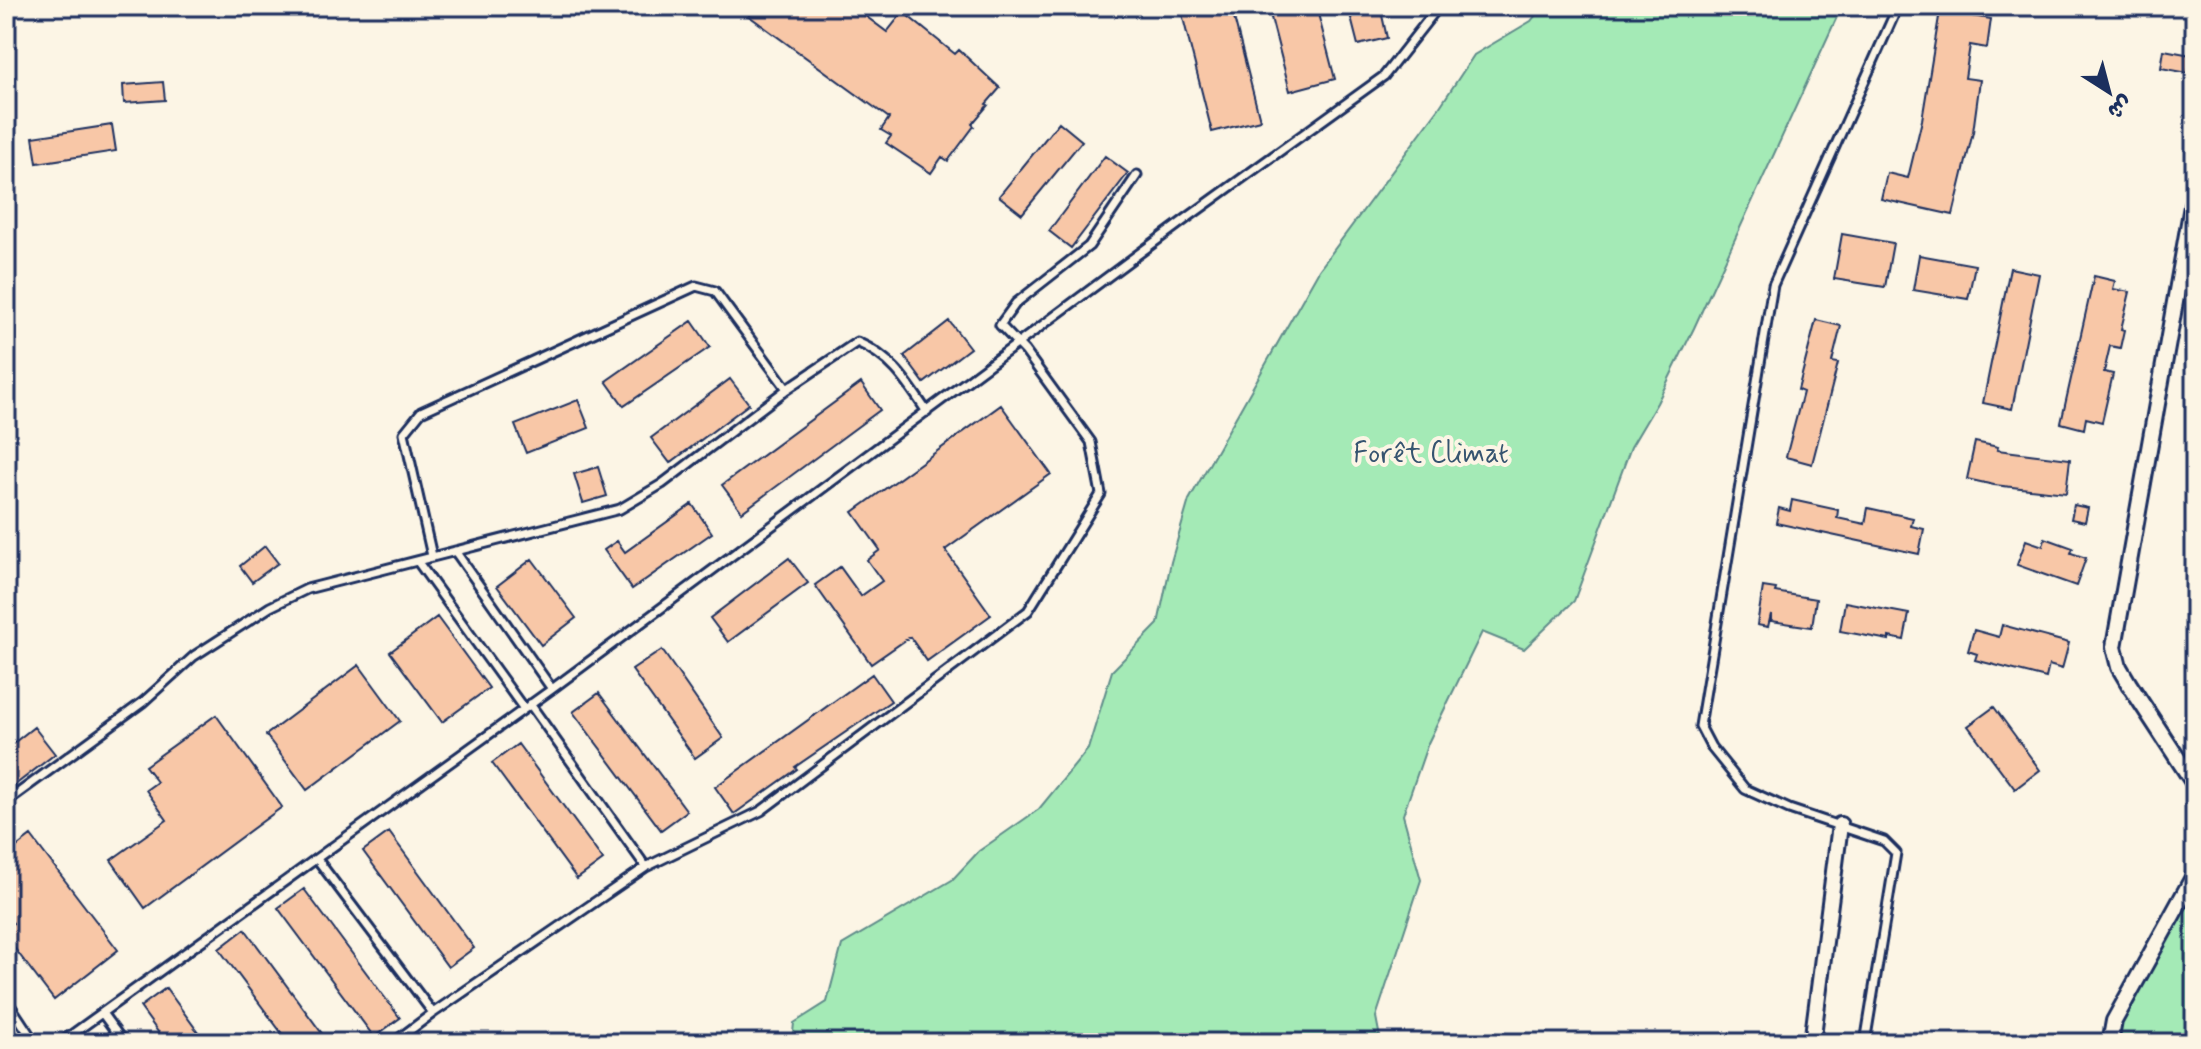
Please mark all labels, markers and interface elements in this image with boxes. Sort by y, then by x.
north arrow [2069,52,2149,132]
text: ش [2102,88,2138,125]
park label: Forêt Climat [1353,436,1509,473]

